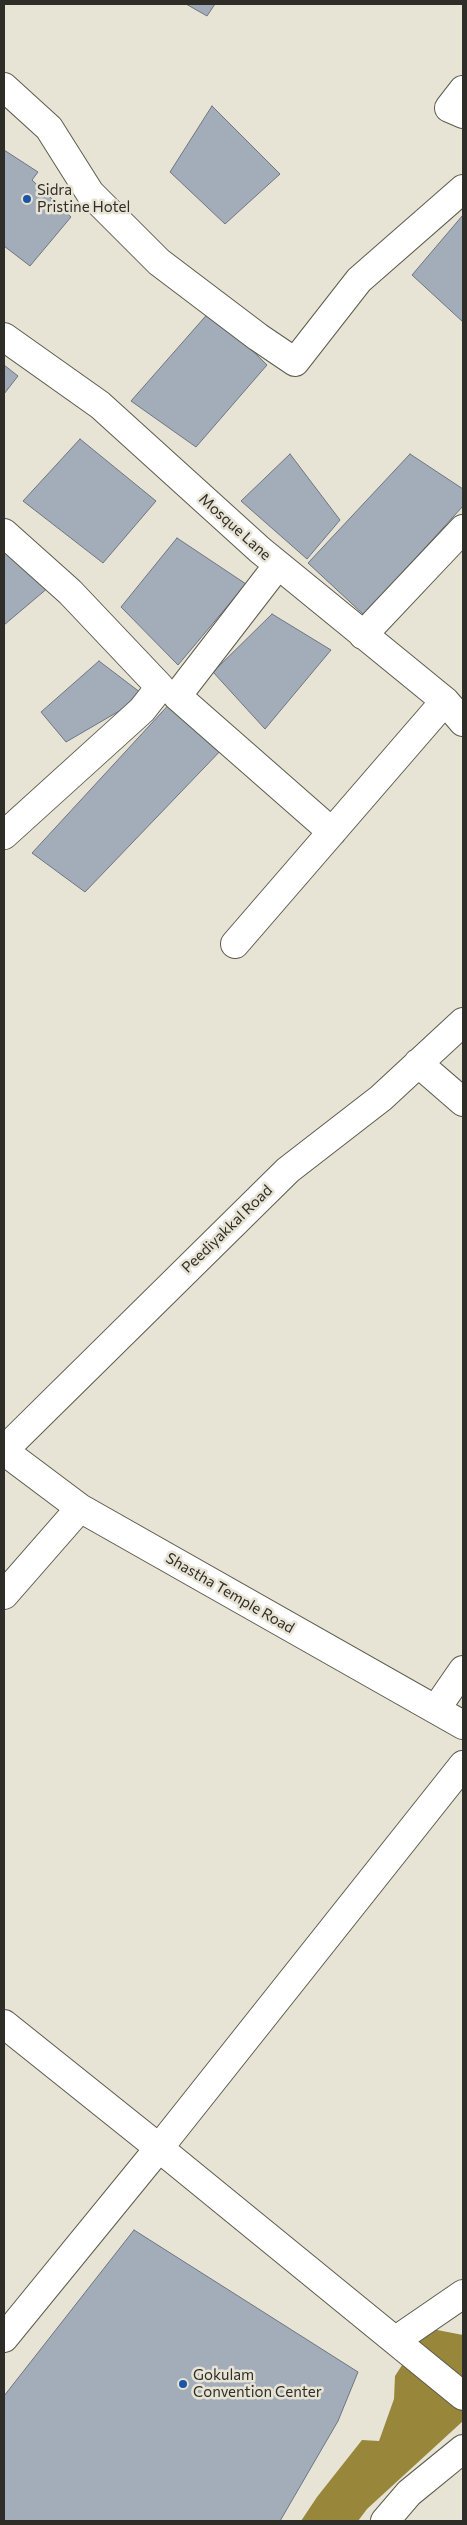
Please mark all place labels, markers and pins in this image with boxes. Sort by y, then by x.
place label: Sidra Pristine Hotel [37,181,130,216]
marker: Sidra Pristine Hotel [21,193,33,205]
place label: Gokulam Convention Center [193,2366,322,2401]
marker: Gokulam Convention Center [177,2378,189,2390]

